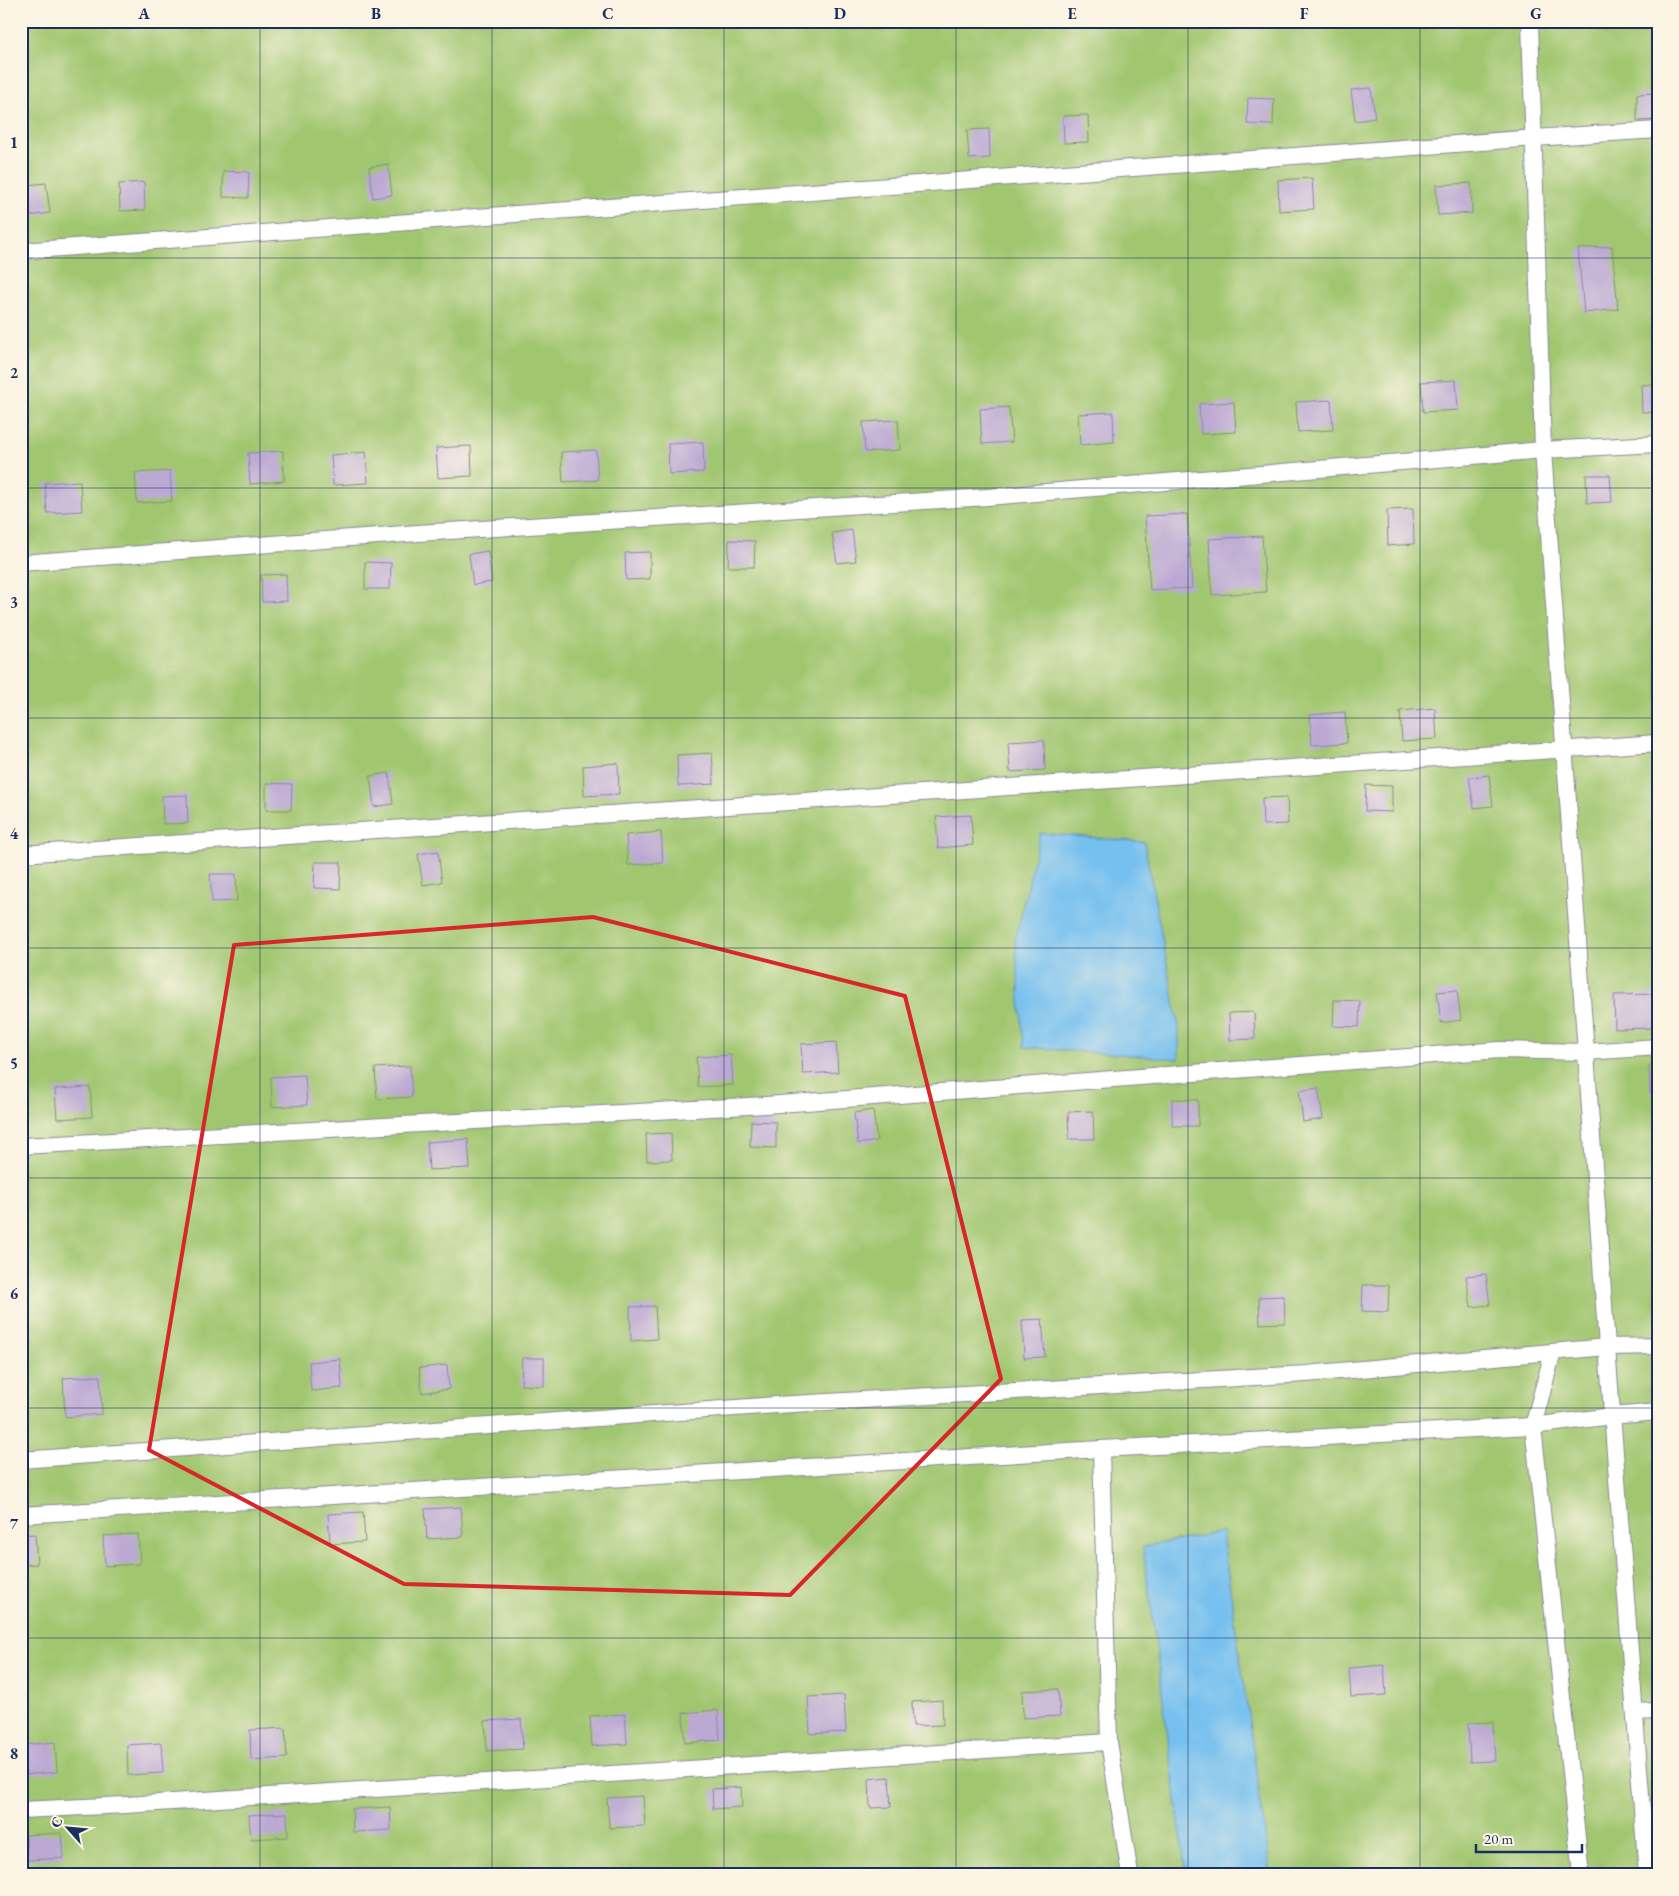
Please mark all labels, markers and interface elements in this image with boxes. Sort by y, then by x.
text: A [137,3,150,24]
text: B [371,3,381,24]
text: C [602,3,614,24]
text: D [834,3,846,24]
text: E [1067,3,1077,24]
text: F [1300,3,1309,24]
text: G [1530,3,1542,24]
text: 1 [10,132,18,153]
text: 2 [10,362,19,383]
text: 3 [10,592,18,613]
text: 4 [10,823,19,844]
text: 5 [10,1053,18,1074]
text: 6 [10,1283,19,1304]
text: 7 [10,1513,19,1534]
text: 8 [10,1743,18,1764]
north arrow [42,1804,92,1854]
text: С [46,1814,67,1831]
scale bar [1476,1821,1583,1853]
text: 20 m [1484,1829,1513,1848]

